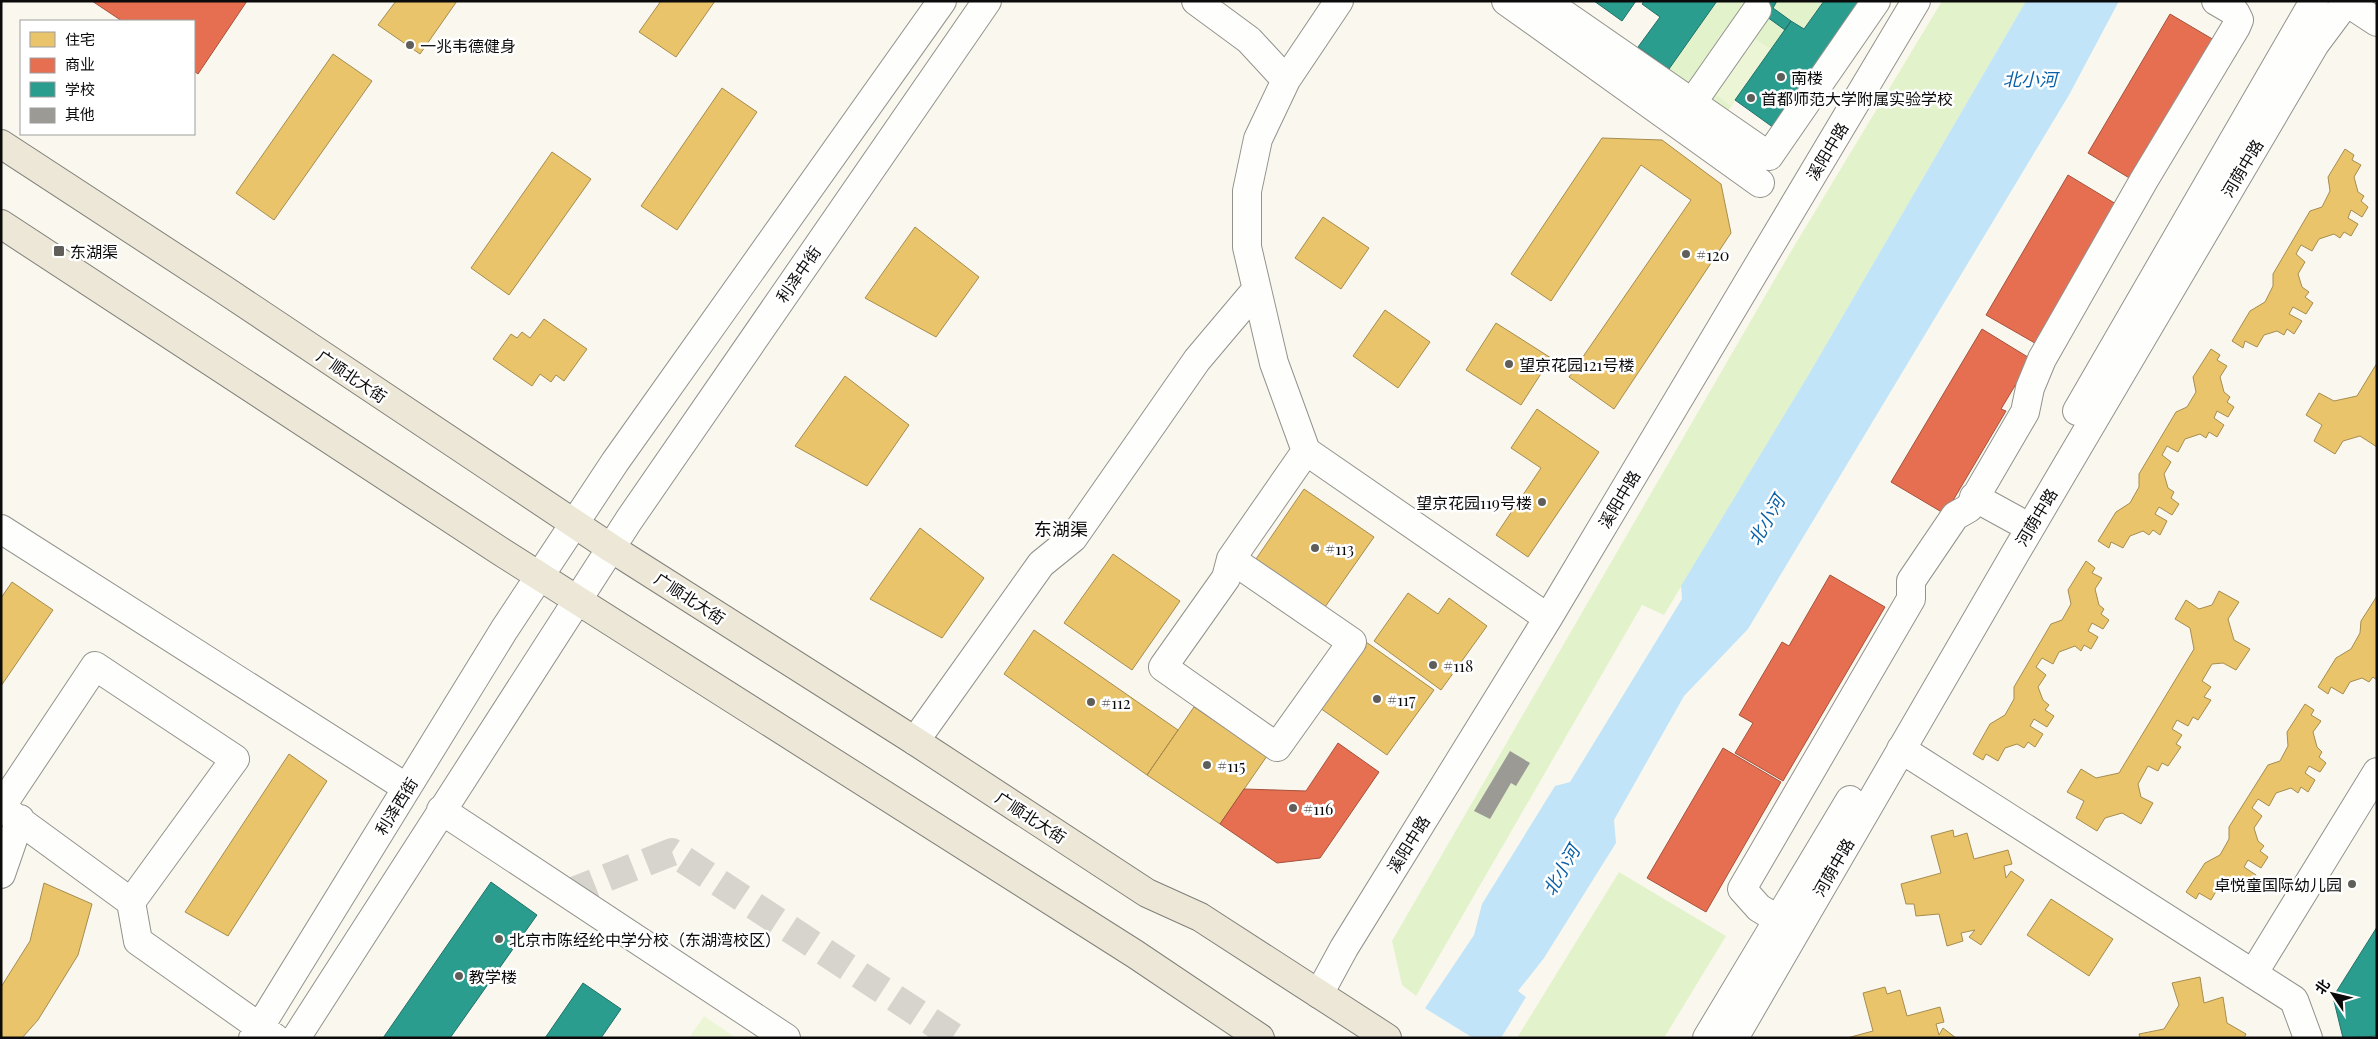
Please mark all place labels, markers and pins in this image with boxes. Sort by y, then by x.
place label: 一兆韦德健身 [420,35,516,56]
marker: 一兆韦德健身 [404,39,416,51]
place label: 南楼 [1791,67,1823,88]
marker: 南楼 [1775,71,1787,83]
place label: 首都师范大学附属实验学校 [1761,88,1953,109]
marker: 首都师范大学附属实验学校 [1745,92,1757,104]
place label: 东湖渠 [70,241,118,262]
marker: 东湖渠 [52,244,66,258]
place label: #120 [1696,244,1729,265]
marker: #120 [1680,248,1692,260]
place label: 望京花园121号楼 [1519,354,1635,375]
marker: 望京花园121号楼 [1503,358,1515,370]
place label: 望京花园119号楼 [1416,492,1532,513]
marker: 望京花园119号楼 [1536,496,1548,508]
place label: #113 [1325,538,1354,559]
marker: #113 [1309,542,1321,554]
place label: #118 [1443,655,1473,676]
marker: #118 [1427,659,1439,671]
place label: #117 [1387,689,1416,710]
place label: #112 [1101,692,1131,713]
marker: #117 [1371,693,1383,705]
marker: #112 [1085,696,1097,708]
place label: #115 [1217,755,1245,776]
marker: #115 [1201,759,1213,771]
place label: #116 [1303,798,1333,819]
marker: #116 [1287,802,1299,814]
place label: 卓悦童国际幼儿园 [2214,874,2342,895]
marker: 卓悦童国际幼儿园 [2346,878,2358,890]
place label: 北京市陈经纶中学分校（东湖湾校区） [509,929,781,950]
marker: 北京市陈经纶中学分校（东湖湾校区） [493,933,505,945]
place label: 教学楼 [469,966,517,987]
marker: 教学楼 [453,970,465,982]

